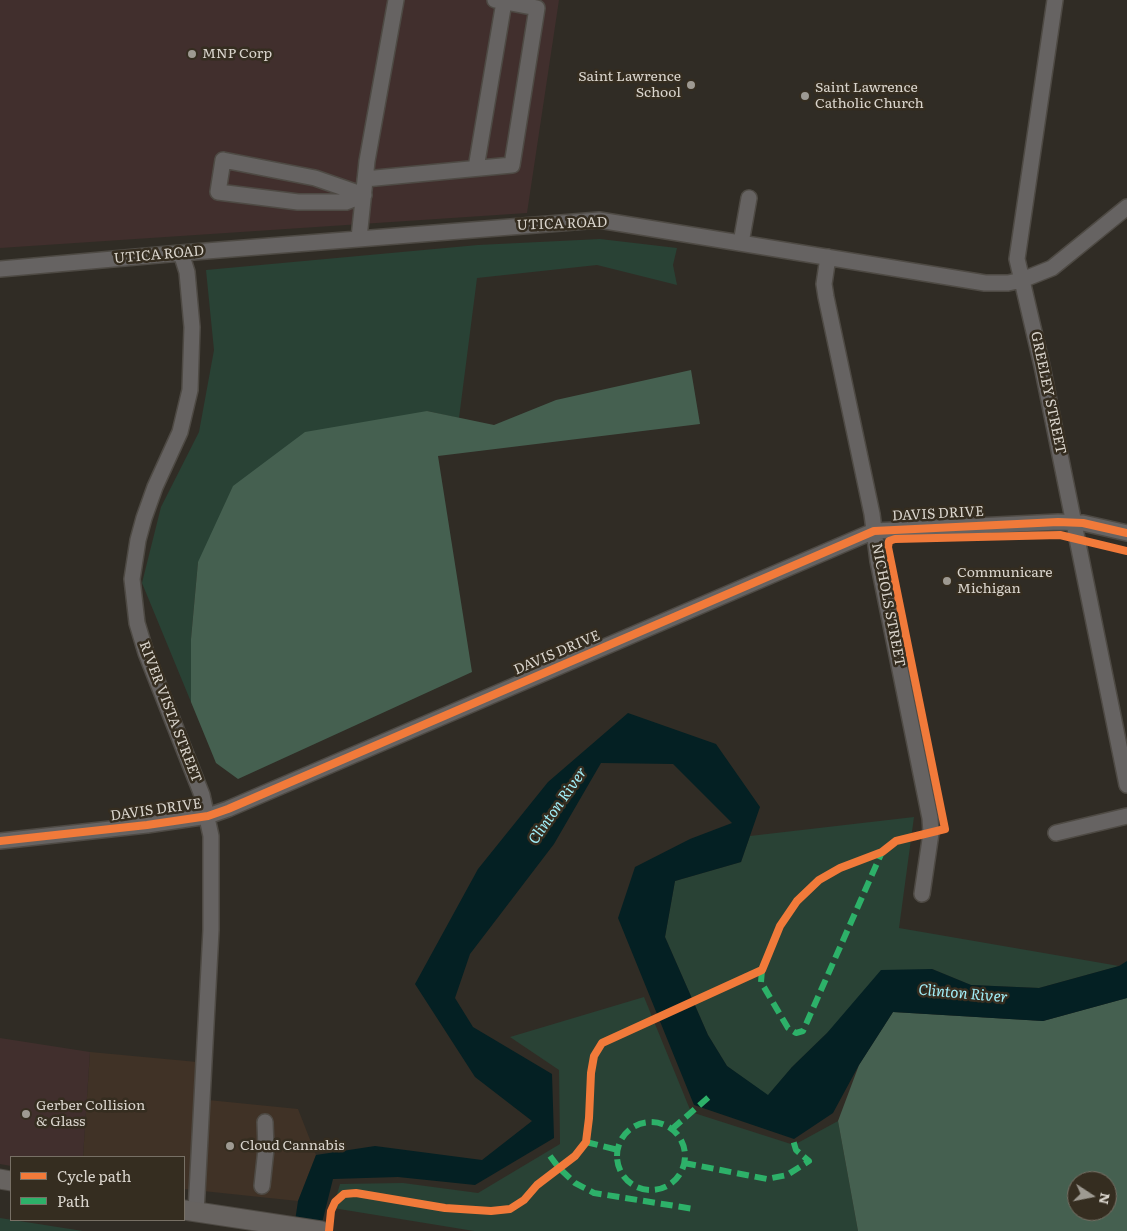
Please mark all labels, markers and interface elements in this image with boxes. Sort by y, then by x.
place label: MNP Corp [202,46,272,62]
marker: MNP Corp [186,48,198,60]
place label: Saint Lawrence School [578,69,681,102]
marker: Saint Lawrence School [685,79,697,91]
place label: Saint Lawrence Catholic Church [815,80,924,112]
marker: Saint Lawrence Catholic Church [799,90,811,102]
street label: UTICA ROAD [516,214,608,234]
street label: UTICA ROAD [113,243,205,267]
street label: GREELEY STREET [1027,330,1069,456]
street label: DAVIS DRIVE [892,503,984,525]
street label: NICHOLS STREET [868,542,908,668]
place label: Communicare Michigan [957,565,1052,598]
marker: Communicare Michigan [941,575,953,587]
street label: DAVIS DRIVE [511,627,603,679]
street label: RIVER VISTA STREET [135,639,205,785]
water label: Clinton River [525,764,591,848]
street label: DAVIS DRIVE [109,795,203,825]
water label: Clinton River [918,981,1008,1007]
place label: Gerber Collision & Glass [36,1098,145,1130]
marker: Gerber Collision & Glass [20,1108,32,1120]
place label: Cloud Cannabis [240,1138,345,1154]
marker: Cloud Cannabis [224,1140,236,1152]
legend [10,1156,185,1221]
text: Cycle path [57,1164,131,1187]
north arrow [1067,1171,1117,1221]
text: Path [57,1189,90,1212]
text: N [1095,1191,1117,1206]

